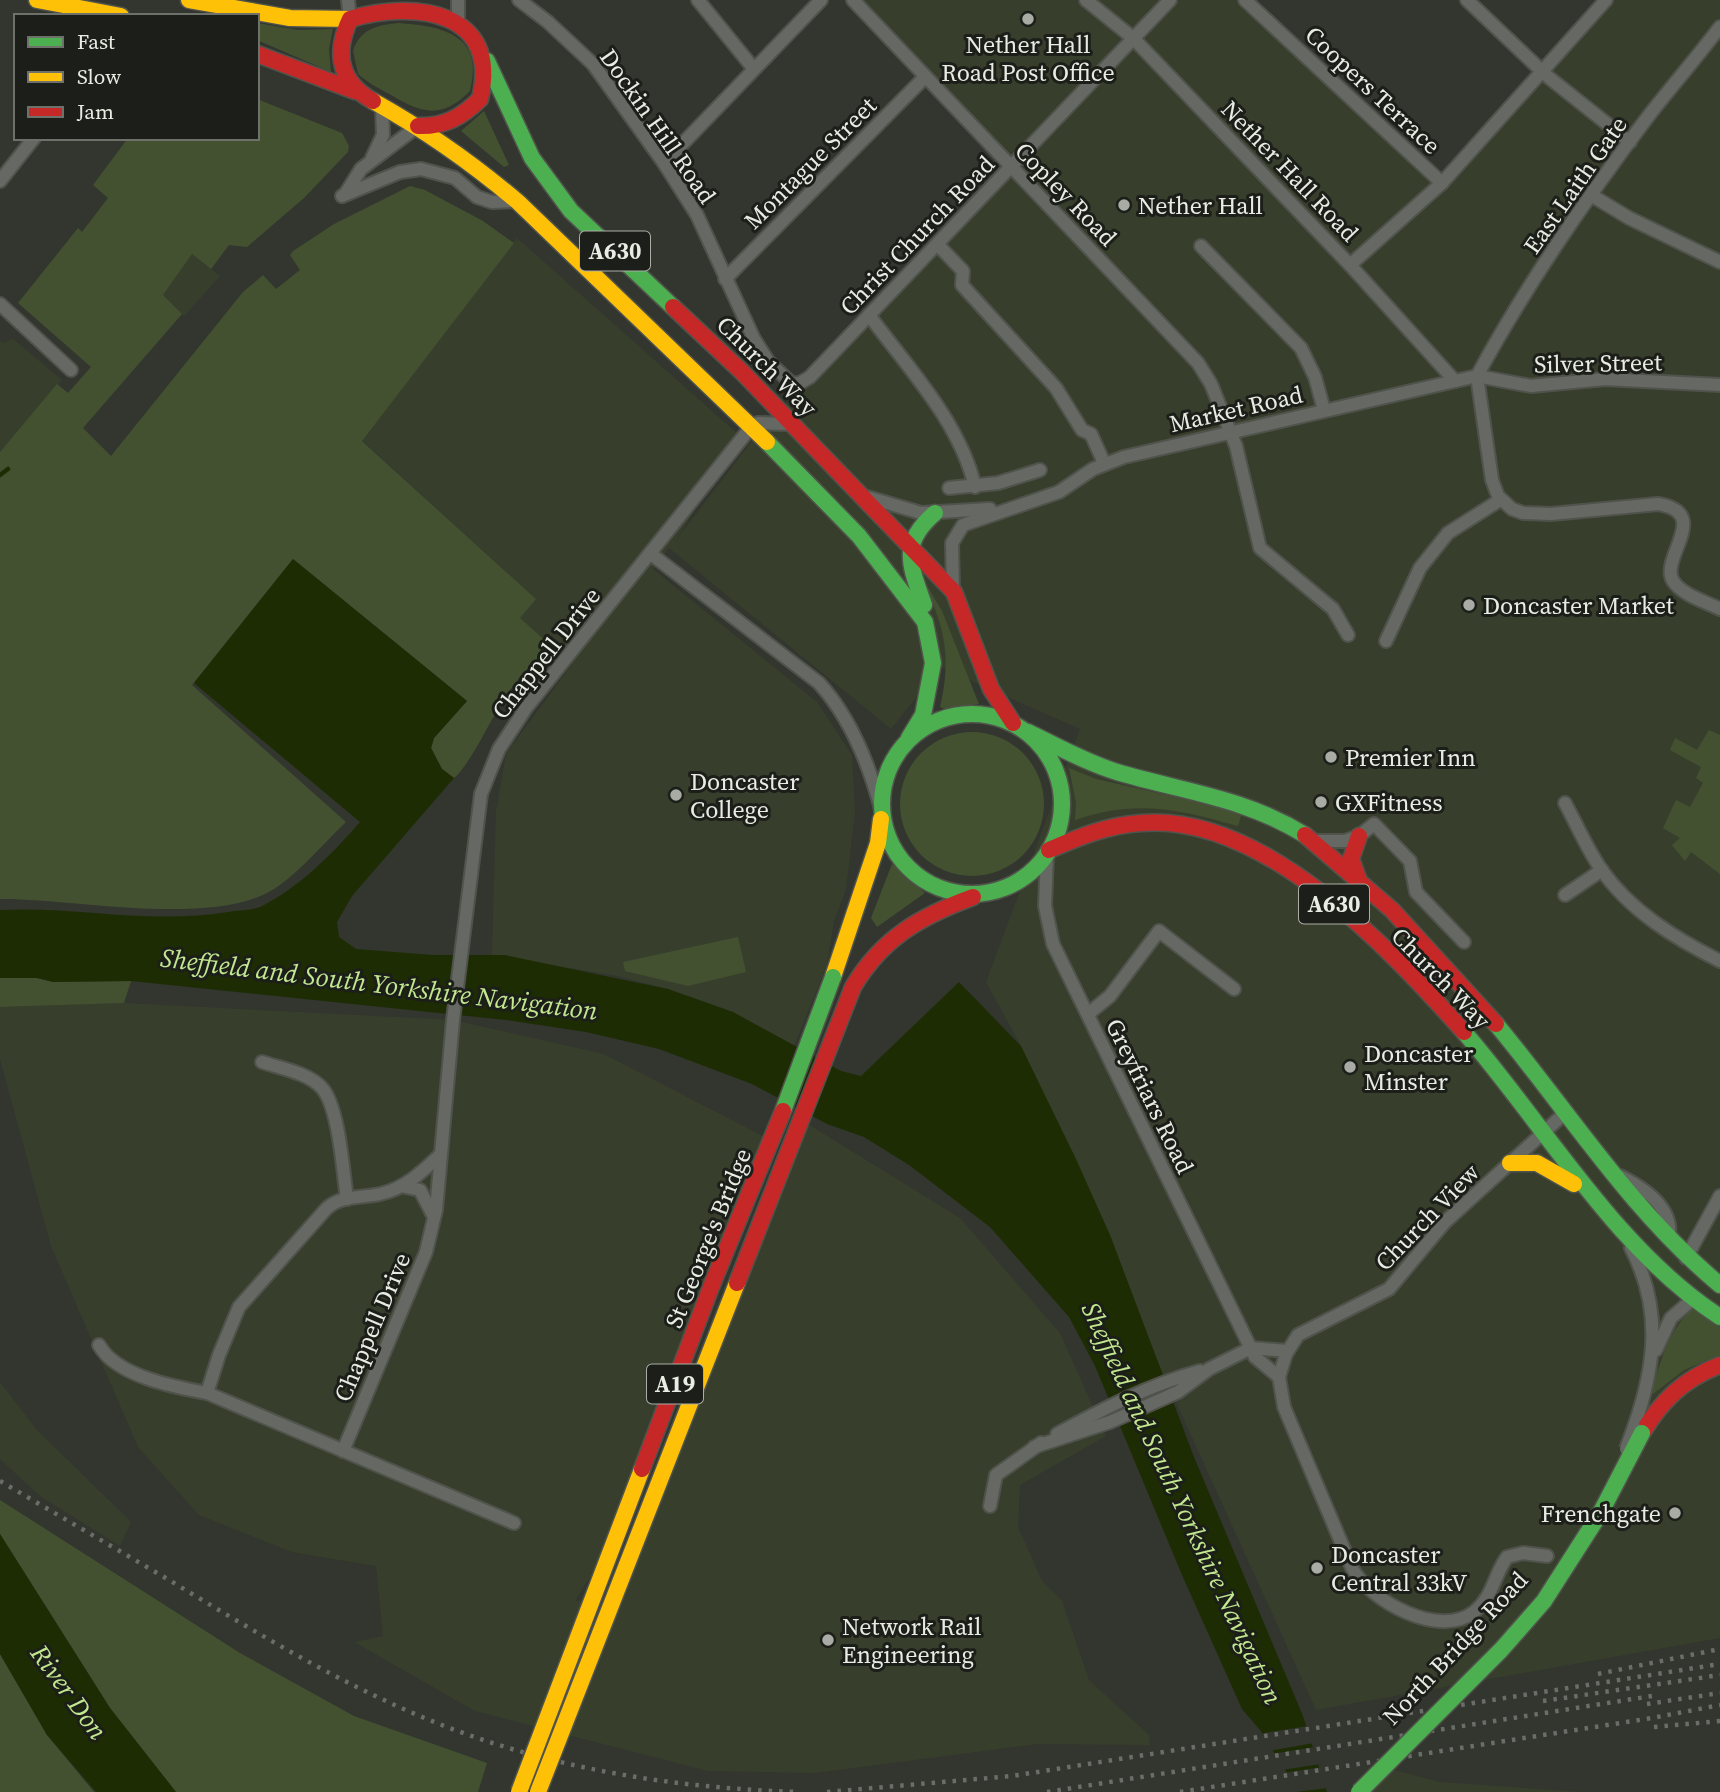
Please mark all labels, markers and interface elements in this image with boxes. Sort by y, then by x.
marker: Nether Hall Road Post Office [1020,11,1036,27]
legend [14,14,259,140]
street label: Coopers Terrace [1298,19,1448,161]
text: Fast [77,27,115,56]
place label: Nether Hall Road Post Office [941,28,1115,89]
street label: Dockin Hill Road [592,42,724,210]
text: Slow [77,62,121,91]
street label: Montague Street [737,89,884,236]
street label: Nether Hall Road [1214,93,1366,249]
text: Jam [76,97,114,126]
street label: East Laith Gate [1515,110,1635,260]
street label: Copley Road [1008,135,1124,254]
street label: Christ Church Road [832,148,1002,322]
place label: Nether Hall [1138,189,1263,222]
marker: Nether Hall [1116,197,1132,213]
road number: A630 [580,232,650,270]
street label: Church Way [709,308,825,424]
street label: Silver Street [1534,345,1662,381]
street label: Market Road [1166,378,1306,440]
street label: Chappell Drive [484,580,608,726]
place label: Doncaster Market [1483,589,1674,622]
marker: Doncaster Market [1461,597,1477,613]
place label: Premier Inn [1345,741,1476,774]
marker: Premier Inn [1323,749,1339,765]
place label: Doncaster College [690,765,799,826]
place label: GXFitness [1335,786,1443,819]
marker: Doncaster College [668,787,684,803]
marker: GXFitness [1313,794,1329,810]
road number: A630 [1299,884,1369,923]
street label: Church Way [1384,920,1498,1037]
water label: Sheffield and South Yorkshire Navigation [158,939,600,1029]
street label: Greyfriars Road [1098,1013,1202,1179]
place label: Doncaster Minster [1364,1037,1473,1098]
marker: Doncaster Minster [1342,1059,1358,1075]
street label: St George's Bridge [657,1143,759,1333]
street label: Church View [1368,1156,1487,1278]
street label: Chappell Drive [326,1247,418,1407]
water label: Sheffield and South Yorkshire Navigation [1073,1296,1291,1710]
road number: A19 [647,1364,703,1404]
place label: Frenchgate [1541,1497,1661,1530]
marker: Frenchgate [1667,1505,1683,1521]
place label: Doncaster Central 33kV [1331,1538,1467,1599]
marker: Doncaster Central 33kV [1309,1560,1325,1576]
street label: North Bridge Road [1375,1564,1535,1732]
place label: Network Rail Engineering [842,1610,981,1671]
marker: Network Rail Engineering [820,1632,836,1648]
water label: River Don [22,1636,116,1747]

